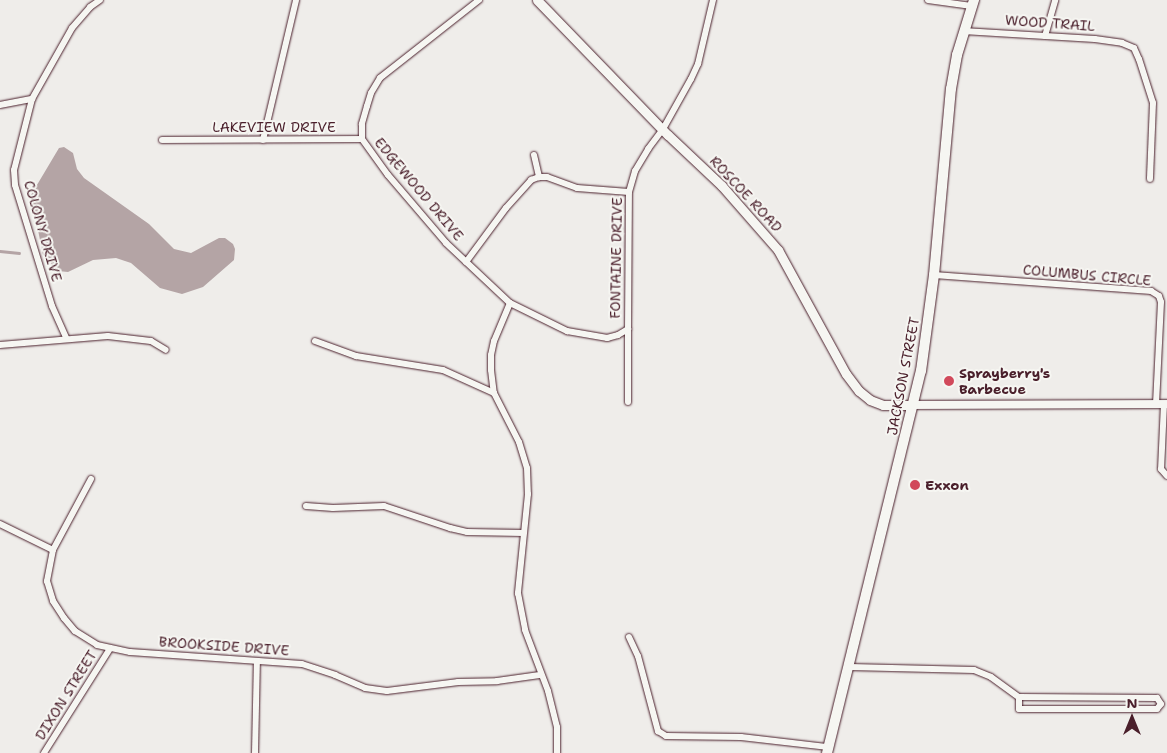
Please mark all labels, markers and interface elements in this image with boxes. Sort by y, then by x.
street label: WOOD TRAIL [1004,11,1096,35]
street label: LAKEVIEW DRIVE [212,119,336,135]
street label: EDGEWOOD DRIVE [371,134,467,244]
street label: ROSCOE ROAD [706,152,786,236]
street label: COLONY DRIVE [21,178,65,284]
street label: FONTAINE DRIVE [607,197,625,319]
street label: COLUMBUS CIRCLE [1022,261,1152,289]
street label: JACKSON STREET [883,315,923,437]
place label: Sprayberry's Barbecue [959,365,1050,398]
marker: Sprayberry's Barbecue [943,375,955,387]
place label: Exxon [925,477,969,493]
marker: Exxon [909,479,921,491]
street label: BROOKSIDE DRIVE [158,633,290,659]
street label: DIXON STREET [32,647,100,743]
north arrow [1107,693,1157,743]
text: N [1126,694,1138,712]

